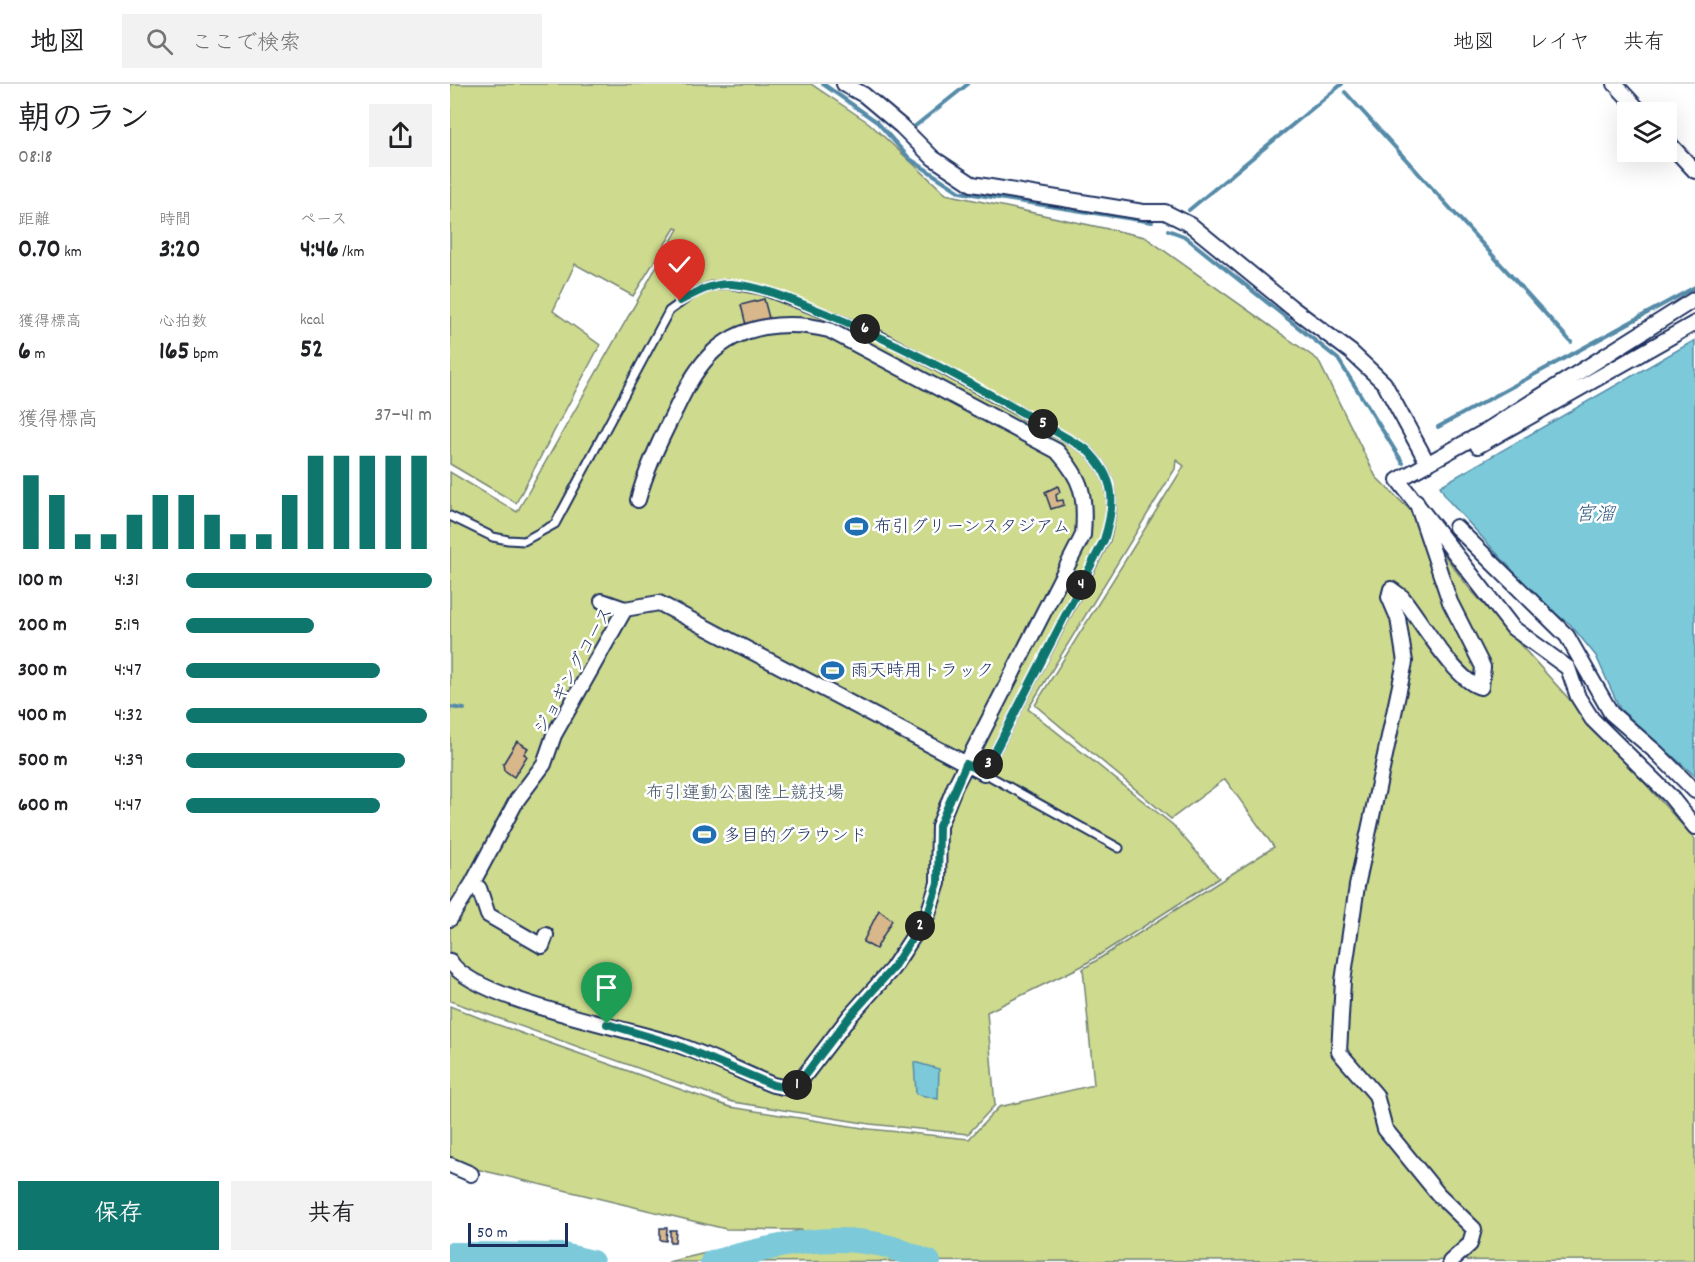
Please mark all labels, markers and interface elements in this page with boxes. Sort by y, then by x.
search box [122,14,542,68]
text: 地図 [30,25,86,65]
icon: search [143,25,176,58]
text: ここで検索 [191,29,301,60]
text: 地図 [1453,29,1495,59]
text: レイヤ [1528,29,1590,59]
text: 共有 [1623,29,1665,59]
text: 朝のラン [18,98,150,145]
map controls [1617,102,1677,162]
button: layers [1617,102,1677,162]
button: share [369,104,432,167]
text: 08:18 [18,144,53,172]
text: 距離 [18,209,50,232]
text: 時間 [159,209,191,232]
text: ペース [300,209,347,232]
text: 0.70 [18,232,61,269]
text: 3:20 [159,232,200,269]
text: 4:46 [300,232,339,269]
pin [654,239,705,301]
text: km [61,241,82,264]
text: /km [339,241,364,264]
icon: check [663,248,696,281]
text: kcal [300,309,324,332]
text: 獲得標高 [18,311,82,334]
text: 心拍数 [159,311,207,334]
pin: 6 [850,314,880,344]
text: 6 [861,317,869,340]
text: 52 [300,332,323,369]
text: 6 [18,334,31,371]
text: 165 [159,334,189,371]
text: m [31,343,45,366]
text: bpm [189,343,218,366]
text: 37–41 m [375,402,432,430]
text: 獲得標高 [18,407,98,435]
pin: 5 [1028,409,1058,439]
text: 5 [1039,412,1047,435]
water label: 宮溜 [1575,502,1617,530]
sports icon: 布引グリーンスタジアム [843,513,869,539]
place label: 布引グリーンスタジアム [874,516,1071,541]
text: 100 m [18,567,63,595]
text: 4:31 [114,567,139,595]
pin: 4 [1066,570,1096,600]
text: 4 [1078,573,1084,596]
street label: ジョギングコース [530,603,621,740]
text: 200 m [18,612,67,640]
text: 5:19 [114,612,140,640]
text: 300 m [18,657,67,685]
text: 4:47 [114,657,142,685]
sports icon: 雨天時用トラック [819,657,845,683]
place label: 雨天時用トラック [850,660,994,685]
text: 400 m [18,702,66,730]
text: 4:32 [114,702,143,730]
text: 500 m [18,747,67,775]
text: 4:39 [114,747,144,775]
pin: 3 [973,749,1003,779]
text: 3 [984,752,992,775]
park label: 布引運動公園陸上競技場 [646,782,844,807]
text: 600 m [18,792,68,820]
text: 4:47 [114,792,142,820]
sports icon: 多目的グラウンド [692,822,718,848]
place label: 多目的グラウンド [723,825,867,850]
pin: 2 [905,911,935,941]
text: 2 [917,914,924,937]
pin [581,962,632,1024]
icon: arrive [590,971,623,1004]
pin: 1 [782,1070,812,1100]
text: 1 [795,1073,799,1096]
button: 保存 [18,1181,219,1250]
button: 共有 [231,1181,432,1250]
scale bar [468,1220,568,1248]
text: 50 m [477,1222,508,1245]

